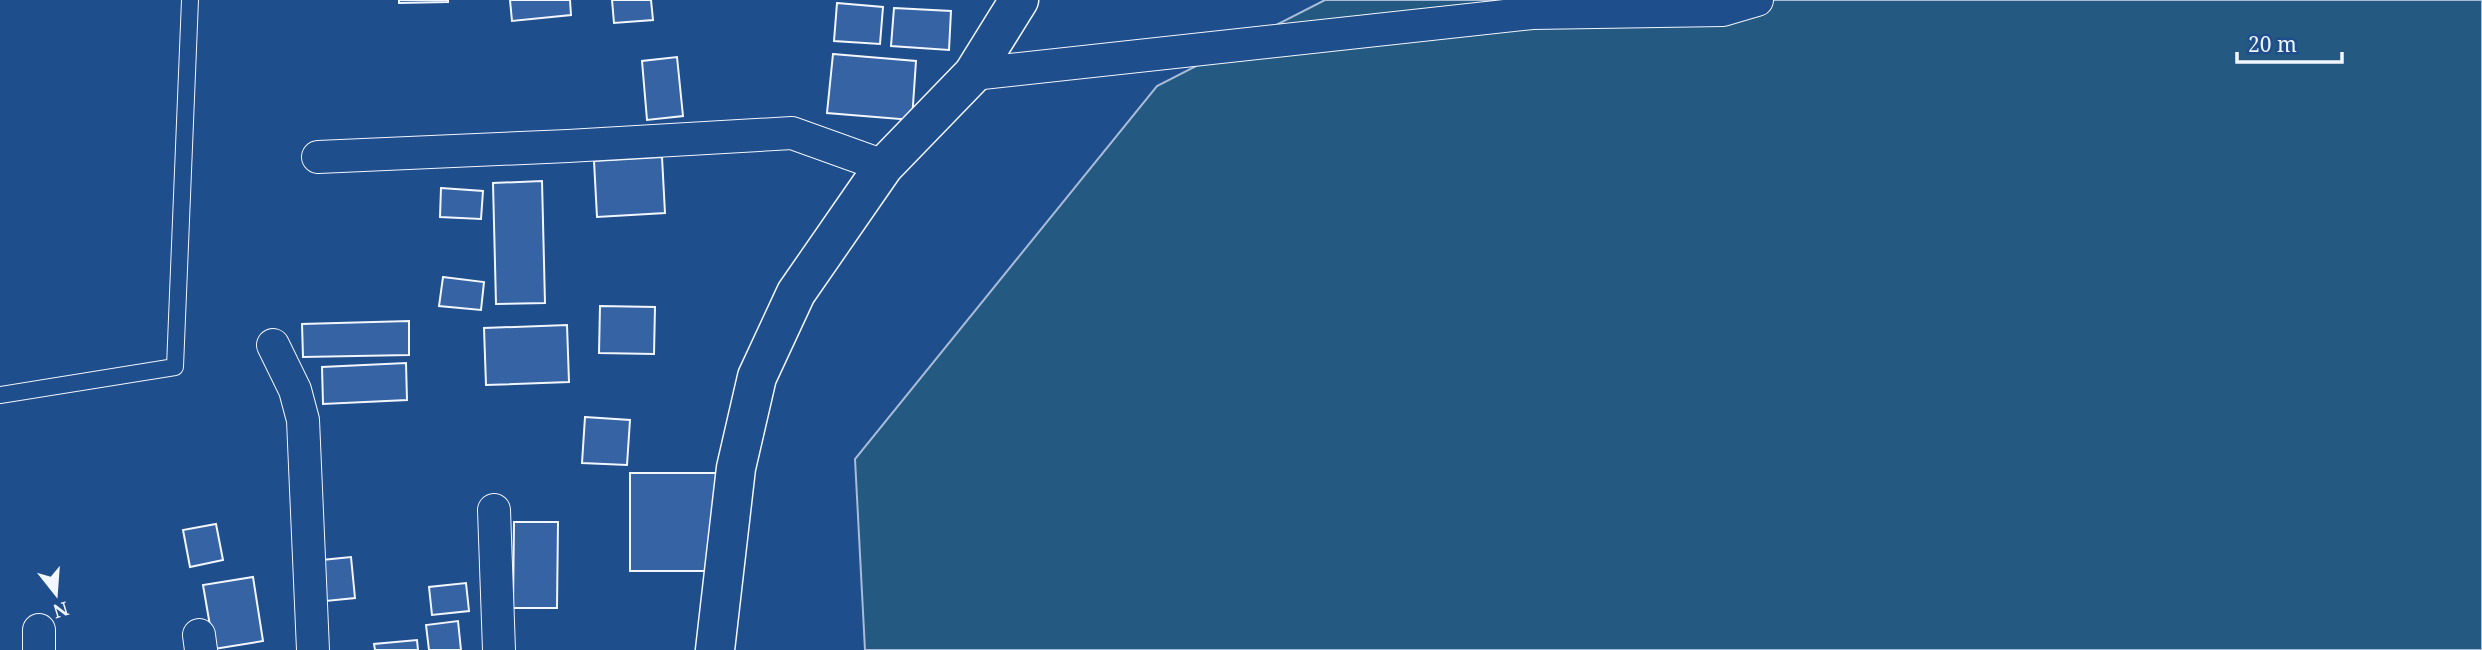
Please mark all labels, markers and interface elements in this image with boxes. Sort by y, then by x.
scale bar [2237,21,2342,65]
text: 20 m [2248,30,2297,58]
north arrow [21,559,91,629]
text: N [50,596,72,625]

